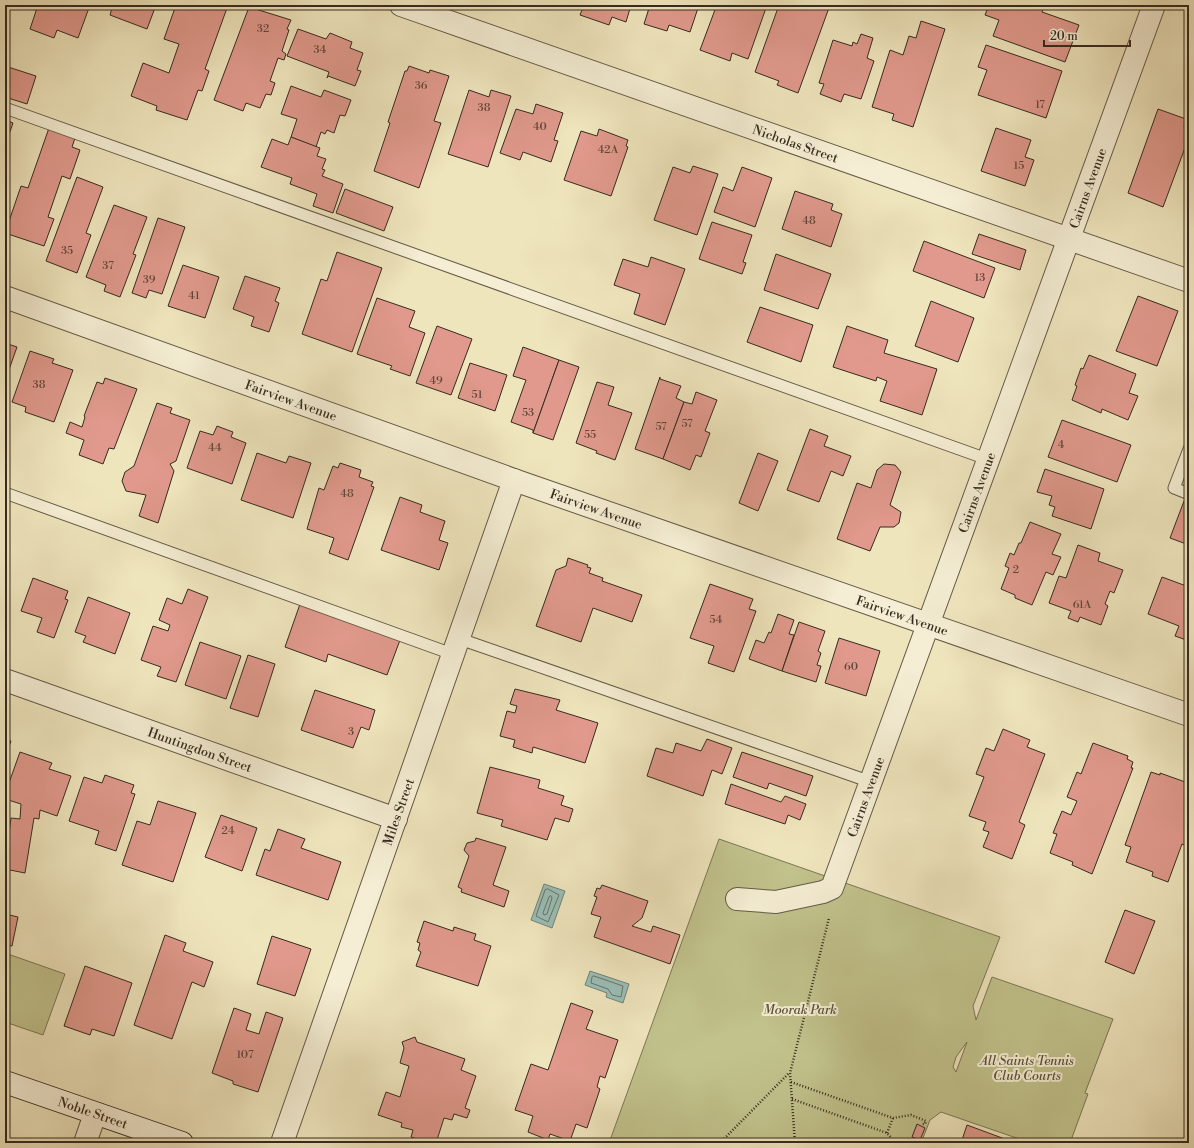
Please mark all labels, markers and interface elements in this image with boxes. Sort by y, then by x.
house number: 32 [257,22,269,36]
scale bar [1044,22,1130,48]
text: 20 m [1050,29,1078,44]
house number: 34 [314,43,327,57]
house number: 36 [415,79,428,93]
house number: 17 [1035,98,1045,112]
house number: 38 [478,101,491,115]
house number: 40 [533,120,547,134]
street label: Nicholas Street [750,122,841,167]
house number: 42A [598,143,619,157]
street label: Cairns Avenue [1066,146,1110,231]
house number: 15 [1014,159,1024,173]
house number: 48 [802,214,816,228]
house number: 35 [61,244,73,258]
house number: 37 [102,259,114,273]
house number: 13 [975,271,985,285]
house number: 39 [143,273,156,287]
house number: 41 [188,289,200,303]
house number: 49 [429,374,443,388]
street label: Fairview Avenue [243,377,339,425]
house number: 38 [33,378,46,392]
house number: 51 [472,388,483,402]
house number: 53 [522,406,534,420]
house number: 57 [681,417,693,431]
house number: 57 [655,420,667,434]
house number: 55 [584,428,596,442]
house number: 4 [1058,438,1065,452]
house number: 44 [208,441,222,455]
street label: Cairns Avenue [955,450,999,535]
street label: Fairview Avenue [548,486,645,533]
house number: 48 [340,487,354,501]
house number: 2 [1013,563,1019,577]
street label: Fairview Avenue [854,593,951,640]
house number: 61A [1073,598,1092,612]
house number: 54 [710,613,723,627]
house number: 60 [844,660,858,674]
street label: Huntingdon Street [145,724,254,776]
house number: 3 [348,725,354,739]
street label: Cairns Avenue [844,754,888,840]
street label: Miles Street [380,776,418,848]
house number: 24 [222,824,235,838]
park label: Moorak Park [763,1002,837,1018]
house number: 107 [236,1048,254,1062]
park label: All Saints Tennis Club Courts [978,1053,1074,1084]
street label: Noble Street [56,1094,130,1133]

